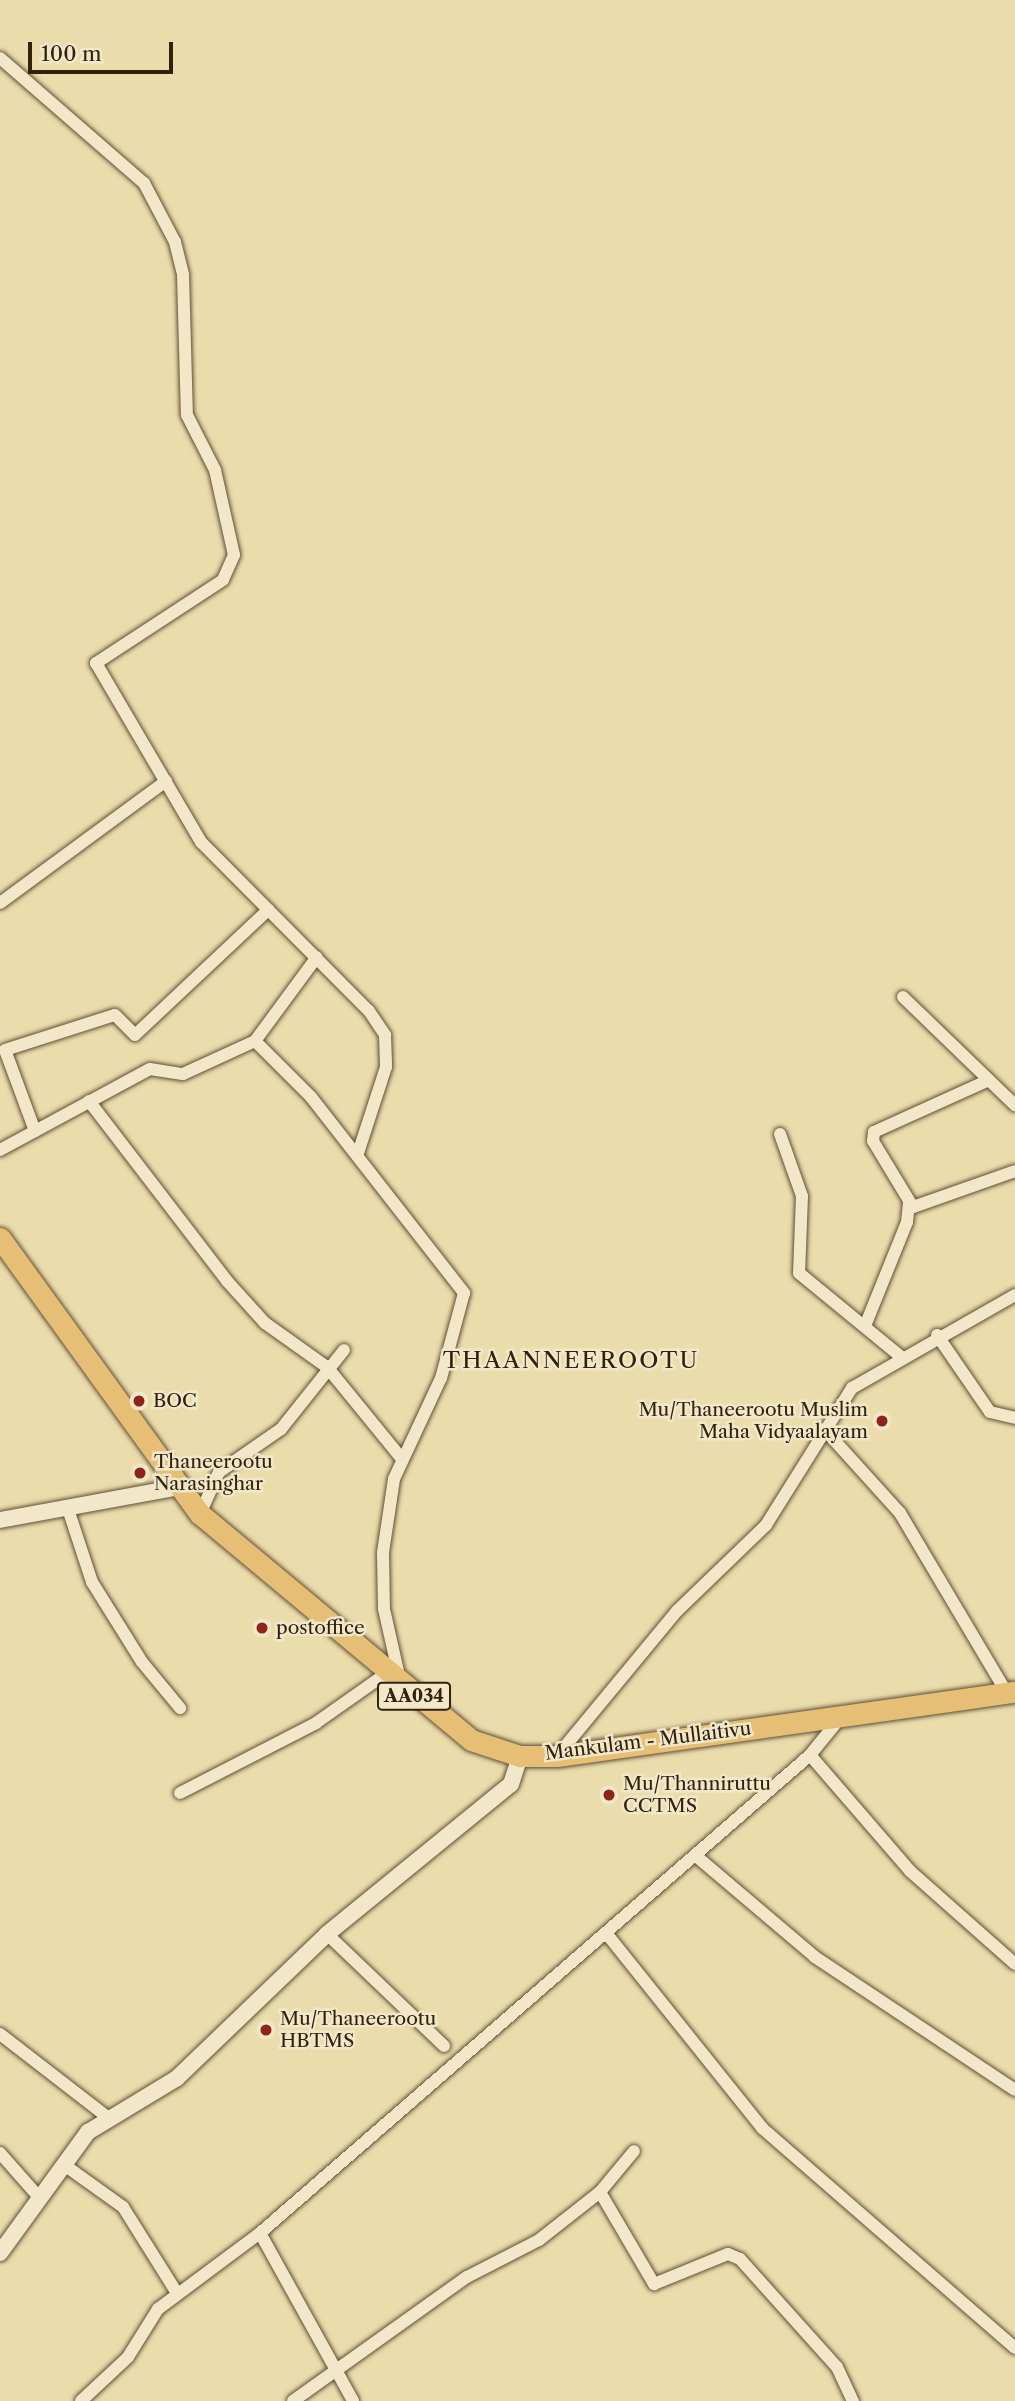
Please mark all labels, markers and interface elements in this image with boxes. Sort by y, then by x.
scale bar [32,28,177,72]
text: 100 m [41,41,102,66]
district label: THAANNEEROOTU [444,1346,698,1374]
place label: BOC [153,1390,197,1412]
marker: BOC [131,1393,147,1409]
place label: Mu/Thaneerootu Muslim Maha Vidyaalayam [639,1399,868,1443]
marker: Mu/Thaneerootu Muslim Maha Vidyaalayam [874,1413,890,1429]
place label: Thaneerootu Narasinghar [154,1451,273,1495]
marker: Thaneerootu Narasinghar [132,1465,148,1481]
place label: postoffice [276,1617,365,1639]
marker: postoffice [254,1620,270,1636]
road number: AA034 [376,1681,452,1710]
street label: Mankulam - Mullaitivu [544,1717,752,1765]
place label: Mu/Thanniruttu CCTMS [623,1773,771,1817]
marker: Mu/Thanniruttu CCTMS [601,1787,617,1803]
place label: Mu/Thaneerootu HBTMS [280,2008,436,2052]
marker: Mu/Thaneerootu HBTMS [258,2022,274,2038]

